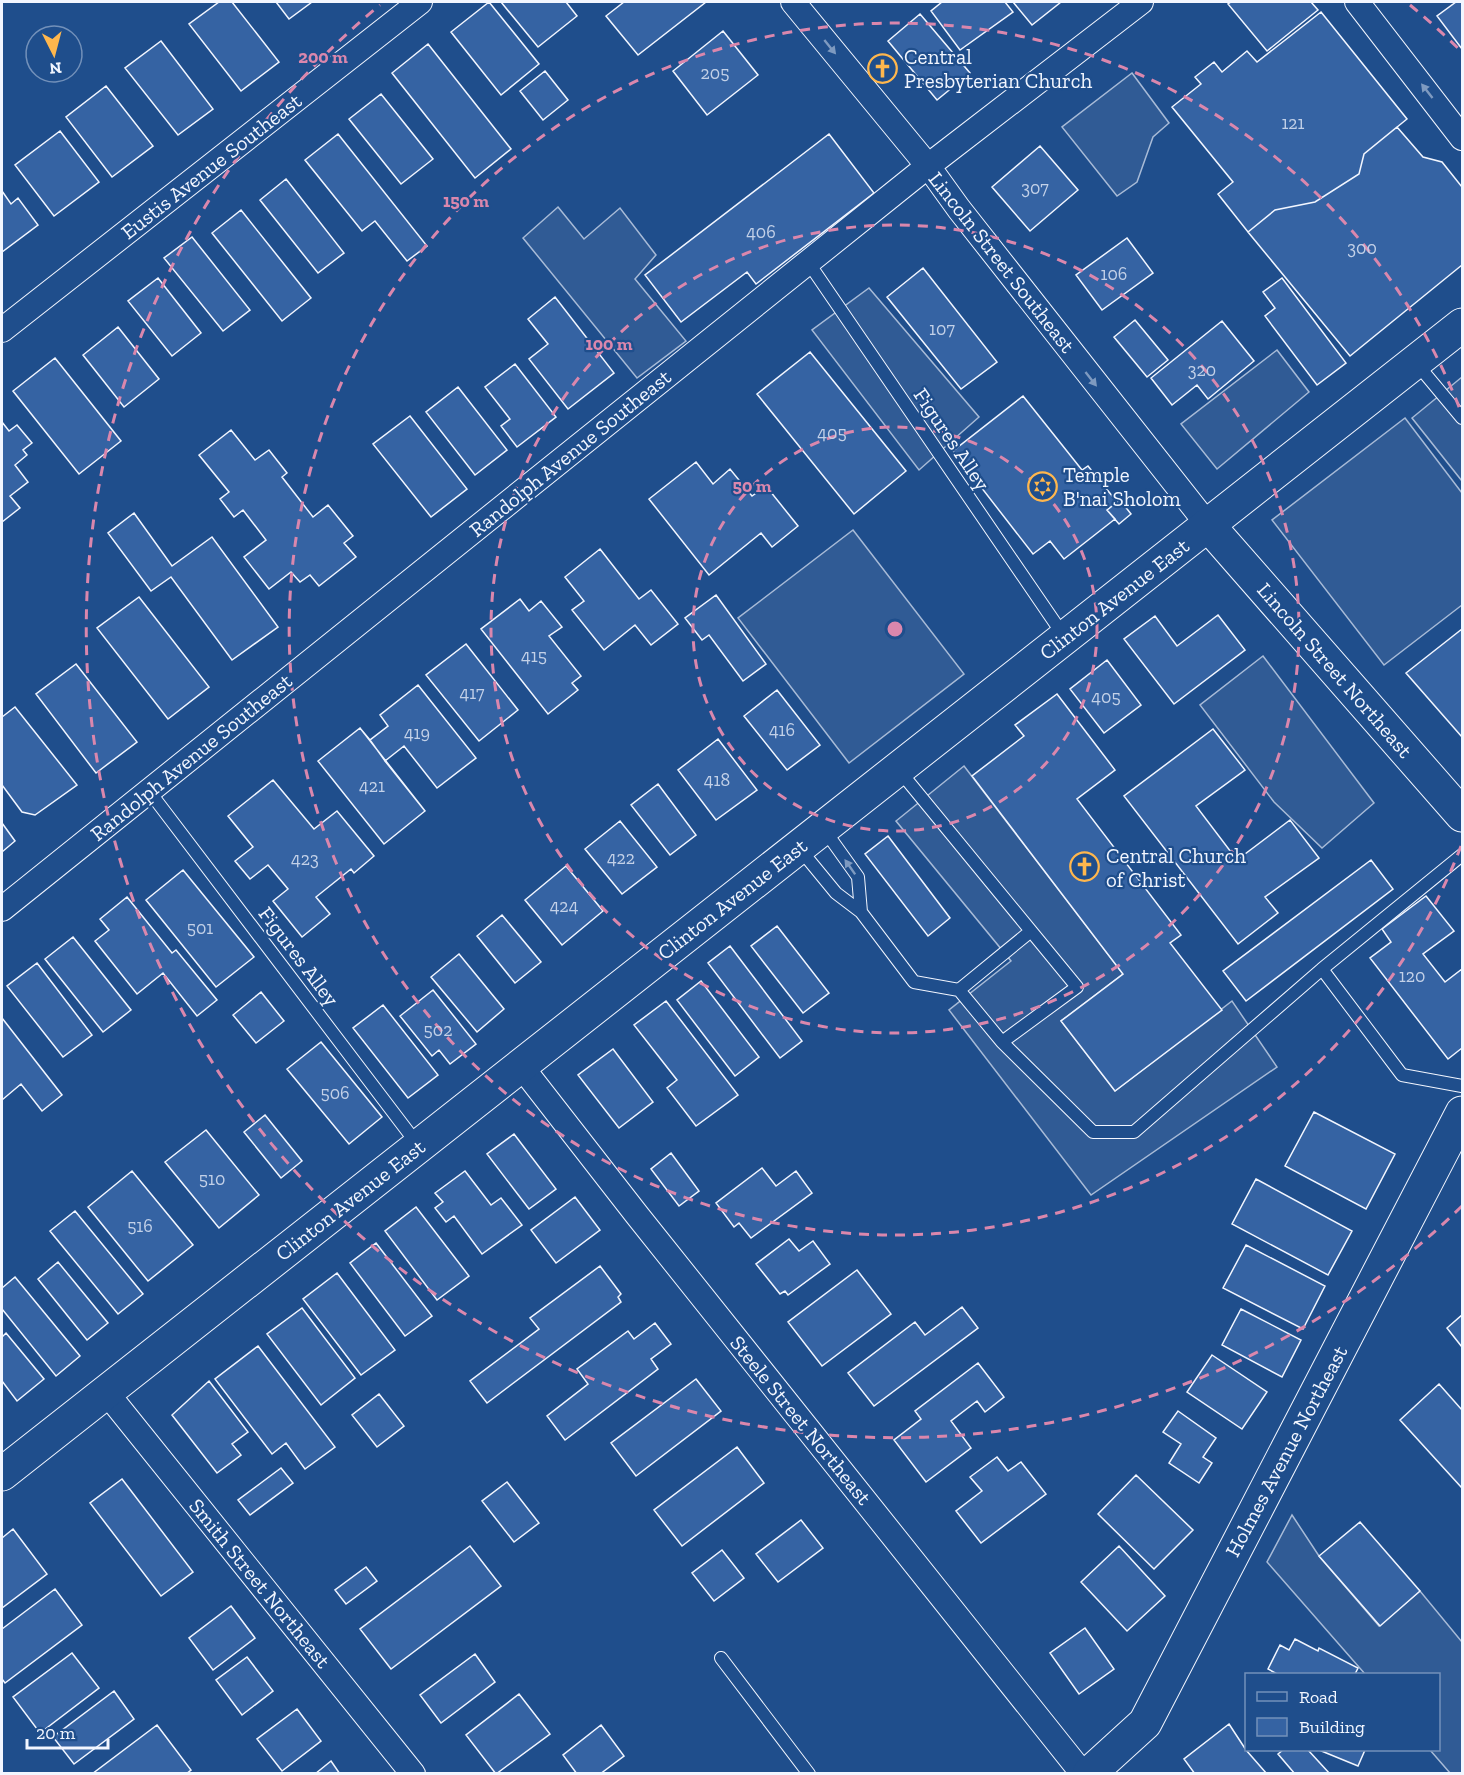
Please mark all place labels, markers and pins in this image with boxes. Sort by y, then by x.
place label: Central Presbyterian Church [904,44,1092,93]
church icon: Central Presbyterian Church [867,52,899,84]
place label: Temple B'nai Sholom [1063,462,1181,511]
synagogue icon: Temple B'nai Sholom [1026,470,1058,502]
centre of rings [885,619,905,639]
place label: Central Church of Christ [1106,843,1246,892]
church icon: Central Church of Christ [1069,851,1101,883]

